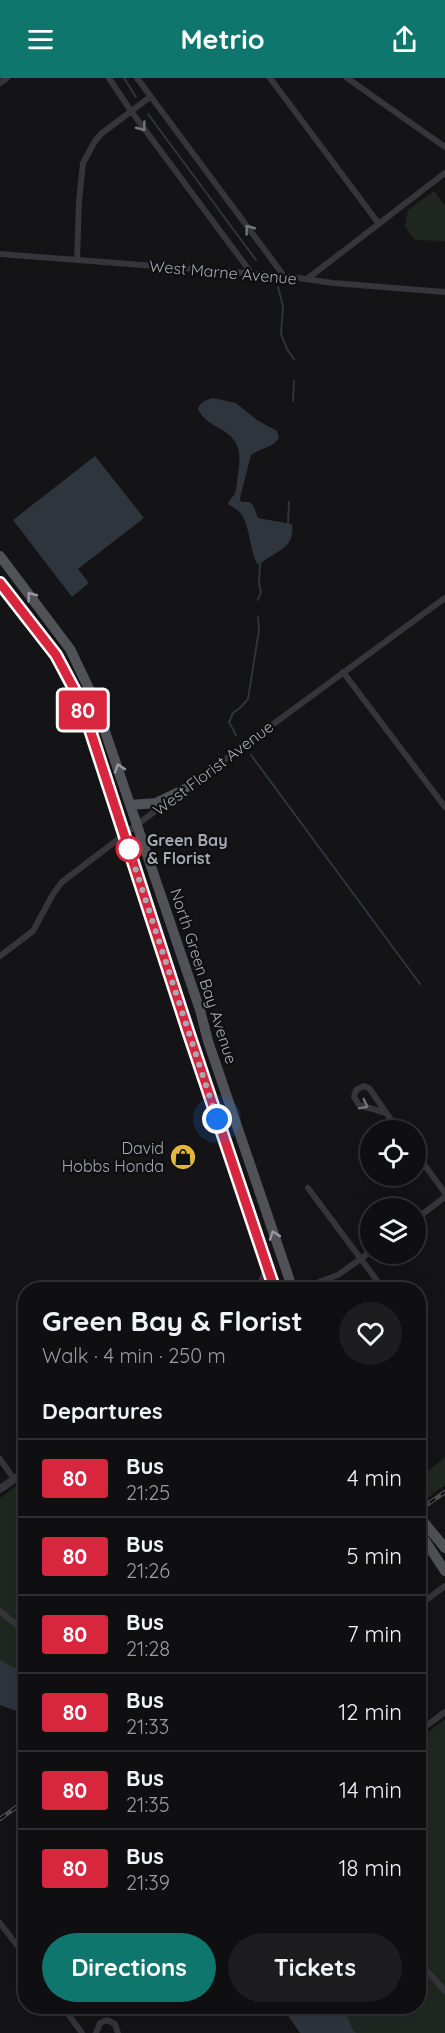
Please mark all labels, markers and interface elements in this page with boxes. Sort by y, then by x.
text: Metrio [180,22,265,56]
icon: menu [24,23,57,56]
icon: share [388,23,421,56]
one-way arrow [135,120,146,131]
one-way arrow [245,225,256,236]
street label: West Marne Avenue [148,256,298,288]
one-way arrow [27,592,38,603]
line badge: 80 [56,690,110,730]
text: 80 [71,697,95,723]
street label: West Florist Avenue [149,716,277,820]
one-way arrow [113,764,126,774]
place label: Green Bay & Florist [147,830,228,868]
marker: Green Bay & Florist [116,836,142,862]
street label: North Green Bay Avenue [166,886,242,1066]
one-way arrow [358,1098,369,1110]
your location [202,1104,232,1134]
map controls [360,1120,426,1264]
button: locate [360,1120,426,1186]
place label: David Hobbs Honda [62,1138,164,1176]
shop icon: David Hobbs Honda [168,1142,198,1172]
button: layers [360,1198,426,1264]
one-way arrow [269,1230,282,1241]
button: heart [339,1302,402,1365]
text: Green Bay & Florist [42,1303,303,1338]
text: Walk · 4 min · 250 m [42,1343,226,1368]
text: Departures [42,1397,163,1425]
text: Bus [126,1452,164,1480]
text: 4 min [347,1464,402,1492]
text: 80 [63,1465,87,1491]
text: 21:25 [126,1480,170,1505]
text: Bus [126,1530,164,1558]
text: 5 min [347,1542,402,1570]
text: 80 [63,1543,87,1569]
text: 21:26 [126,1558,170,1583]
text: Bus [126,1608,164,1636]
text: 7 min [347,1620,402,1648]
text: 80 [63,1621,87,1647]
text: 21:28 [126,1636,170,1661]
text: Bus [126,1686,164,1714]
text: 12 min [338,1698,402,1726]
text: 80 [63,1699,87,1725]
text: 21:33 [126,1714,169,1739]
text: Bus [126,1764,164,1792]
text: 14 min [339,1776,402,1804]
text: 80 [63,1777,87,1803]
text: 21:35 [126,1792,170,1817]
text: Bus [126,1842,164,1870]
text: 18 min [338,1854,402,1882]
text: 80 [63,1855,87,1881]
text: 21:39 [126,1870,170,1895]
button: Directions [42,1933,216,2002]
button: Tickets [228,1933,402,2002]

